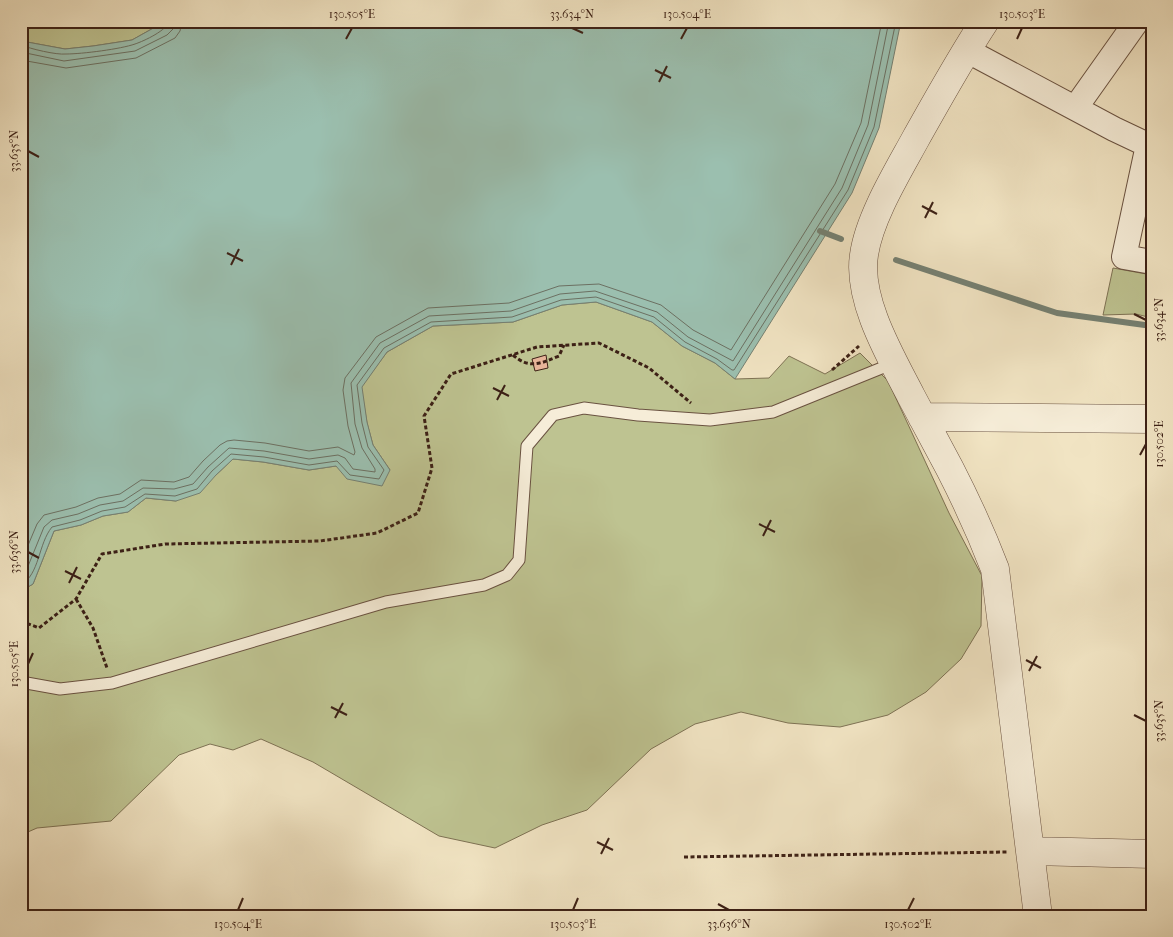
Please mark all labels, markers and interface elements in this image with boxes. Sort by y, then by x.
text: 130.505°E [329,7,375,21]
text: 33.634°N [550,7,594,21]
text: 130.504°E [663,7,711,21]
text: 130.503°E [999,7,1045,21]
text: 33.635°N [7,130,21,172]
text: 33.634°N [1152,298,1166,342]
text: 130.502°E [1152,420,1166,468]
text: 33.636°N [7,530,21,574]
text: 130.505°E [7,641,21,687]
text: 33.635°N [1152,700,1166,742]
text: 130.504°E [214,917,262,931]
text: 130.503°E [550,917,596,931]
text: 33.636°N [707,917,751,931]
text: 130.502°E [884,917,932,931]

